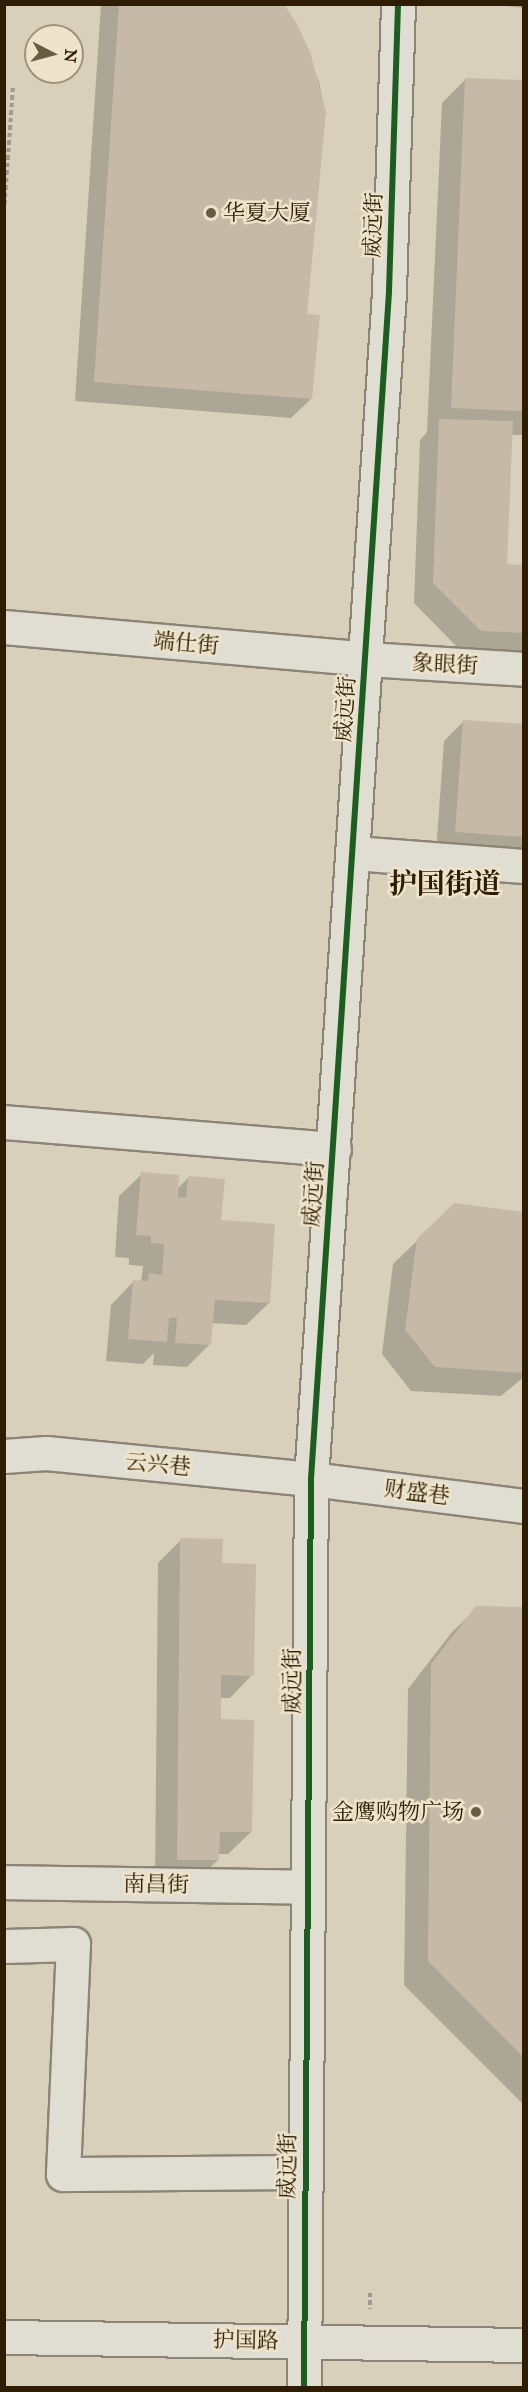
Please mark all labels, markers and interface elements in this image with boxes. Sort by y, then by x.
north arrow [24,24,84,84]
text: N [60,48,81,63]
street label: 威远街 [359,192,387,258]
place label: 华夏大厦 [223,200,311,226]
marker: 华夏大厦 [204,206,218,220]
street label: 端仕街 [152,627,220,659]
street label: 象眼街 [411,649,479,679]
street label: 威远街 [330,675,360,743]
district label: 护国街道 [389,867,501,901]
street label: 威远街 [298,1160,328,1228]
street label: 云兴巷 [124,1448,192,1480]
street label: 财盛巷 [383,1475,451,1509]
street label: 威远街 [279,1648,305,1714]
place label: 金鹰购物广场 [332,1799,464,1825]
marker: 金鹰购物广场 [469,1805,483,1819]
street label: 南昌街 [123,1870,189,1898]
street label: 威远街 [273,2133,301,2199]
street label: 护国路 [213,2326,279,2354]

